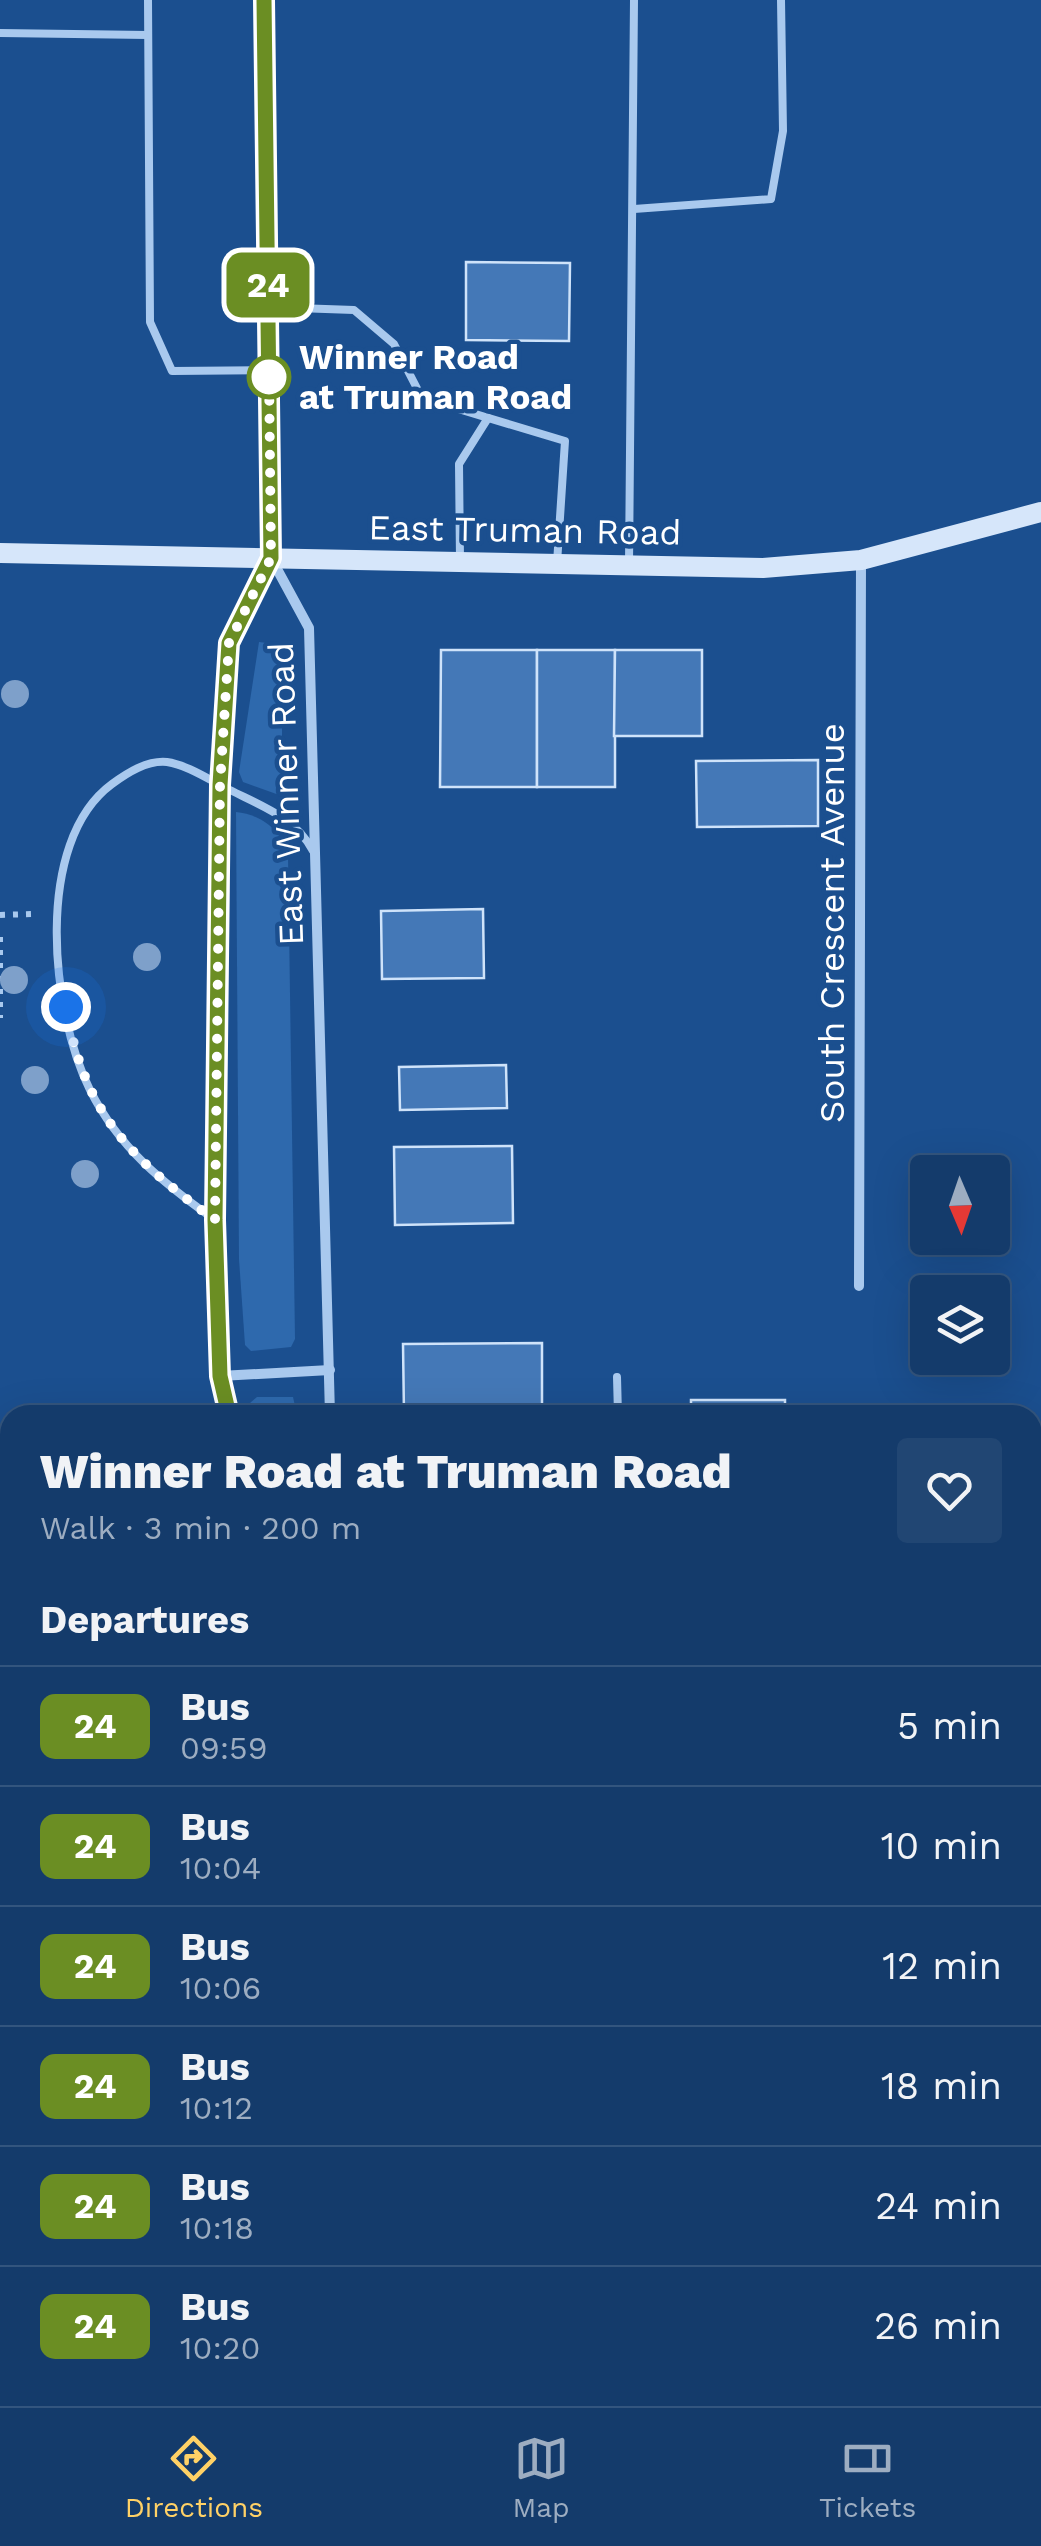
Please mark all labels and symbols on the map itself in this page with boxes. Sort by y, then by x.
line badge: 24 [223,252,313,318]
place label: Winner Road at Truman Road [299,336,572,418]
marker: Winner Road at Truman Road [248,356,290,398]
street label: East Truman Road [368,506,682,554]
street label: East Winner Road [260,642,312,946]
street label: South Crescent Avenue [811,723,853,1123]
your location [41,982,91,1032]
north arrow [910,1155,1010,1255]

